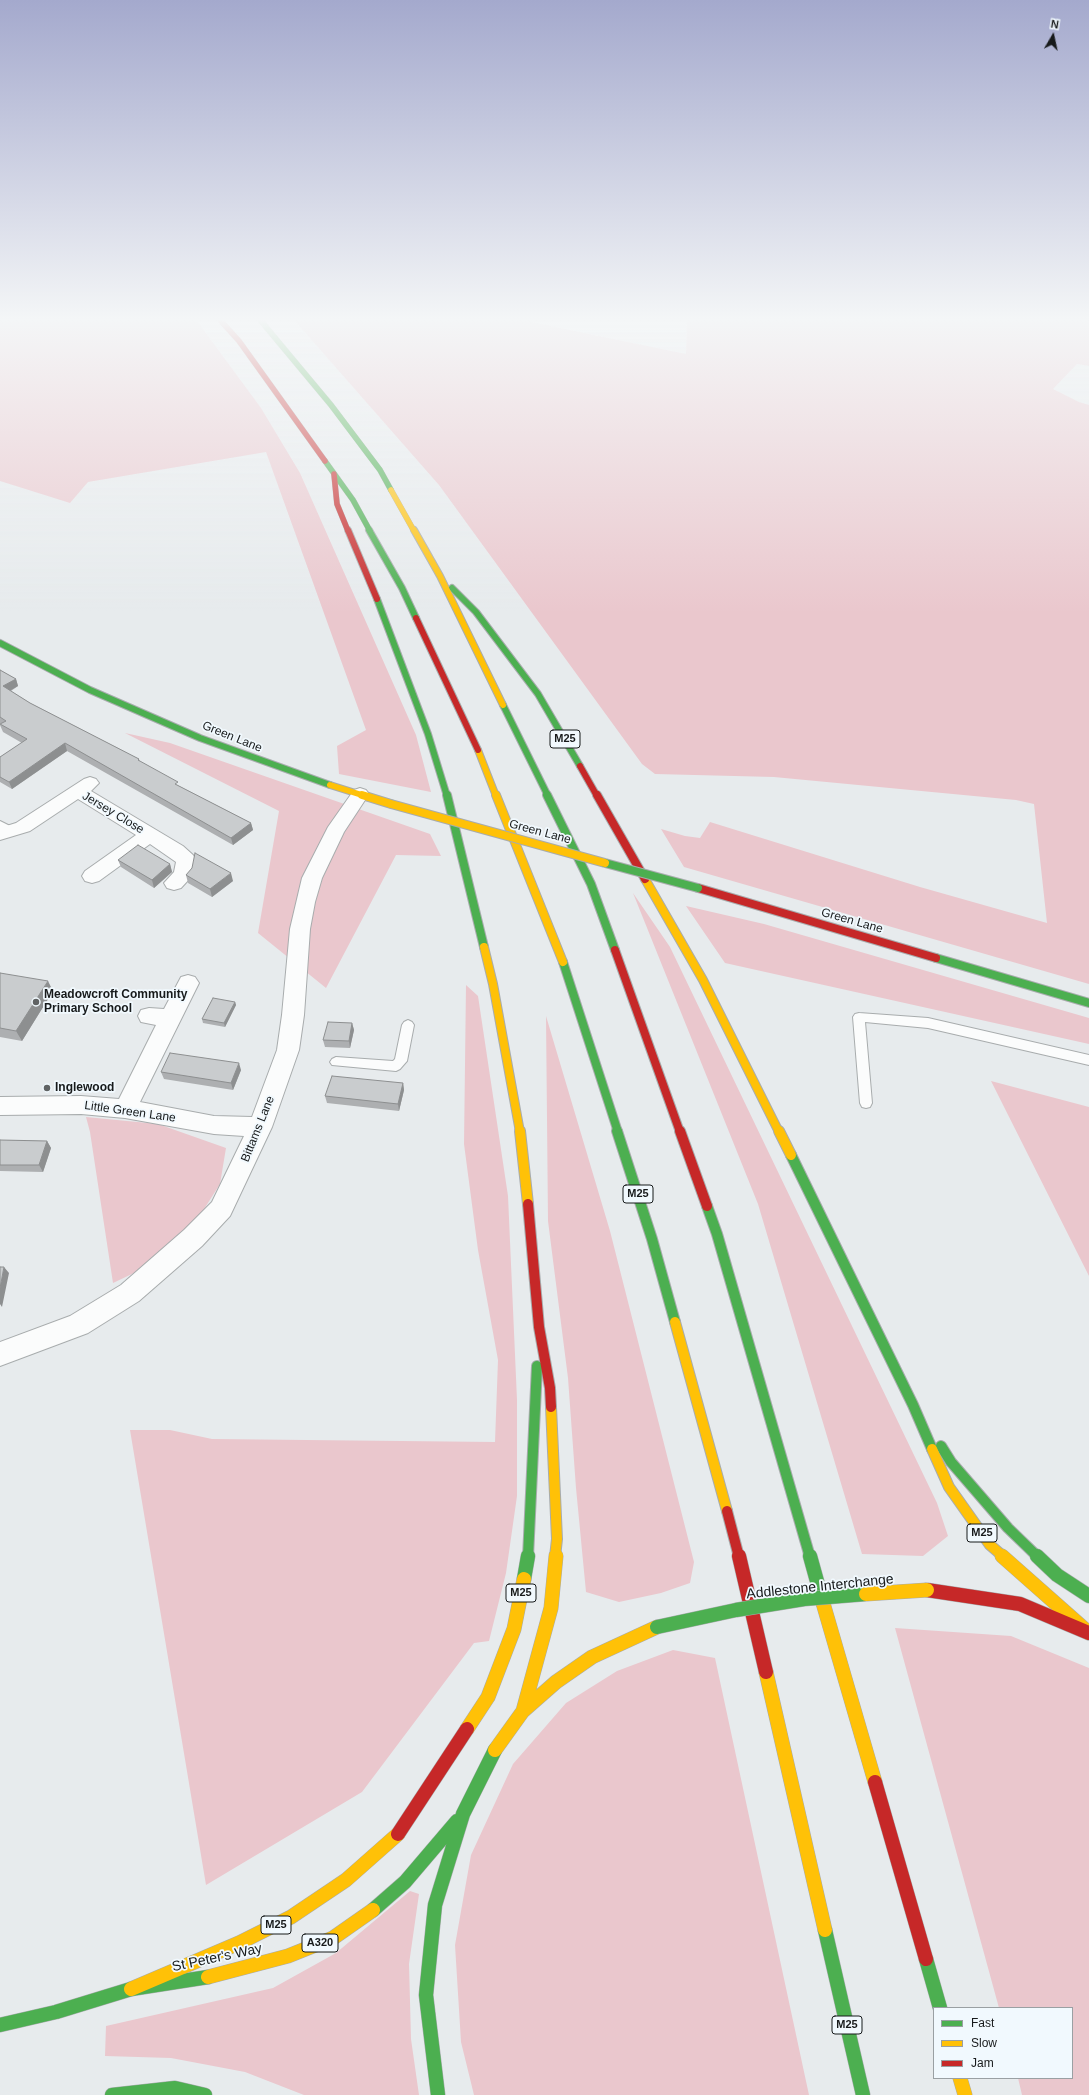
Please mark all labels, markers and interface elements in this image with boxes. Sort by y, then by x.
north arrow [1033,16,1073,56]
text: N [1050,18,1060,31]
street label: Green Lane [200,718,264,756]
road number: M25 [550,730,580,748]
street label: Jersey Close [80,789,146,837]
street label: Green Lane [508,817,572,847]
street label: Green Lane [820,905,884,937]
place label: Meadowcroft Community Primary School [44,988,187,1016]
marker: Meadowcroft Community Primary School [31,997,41,1007]
place label: Inglewood [55,1081,114,1095]
marker: Inglewood [42,1083,52,1093]
street label: Bittams Lane [238,1094,278,1164]
street label: Little Green Lane [83,1098,177,1126]
road number: M25 [623,1185,653,1203]
road number: M25 [967,1524,997,1542]
street label: Addlestone Interchange [746,1571,894,1603]
road number: M25 [506,1584,536,1602]
road number: M25 [261,1916,291,1934]
road number: A320 [302,1934,338,1952]
street label: St Peter's Way [170,1940,264,1976]
legend [933,2007,1073,2079]
road number: M25 [832,2016,862,2034]
text: Fast [971,2016,994,2030]
text: Slow [971,2036,997,2050]
text: Jam [971,2056,994,2070]

